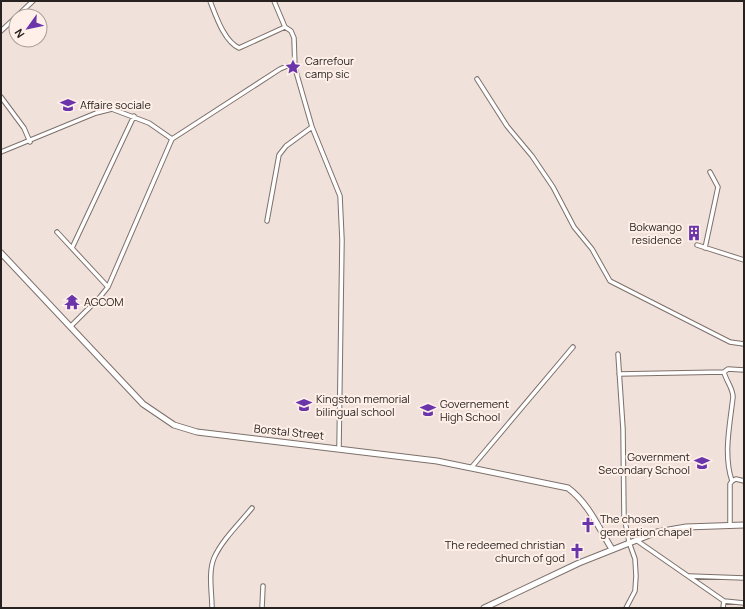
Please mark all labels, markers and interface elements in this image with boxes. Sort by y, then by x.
north arrow [8,8,48,48]
text: N [11,26,28,41]
place label: Carrefour camp sic [305,53,354,81]
place icon: Carrefour camp sic [284,58,302,76]
school or university icon: Affaire sociale [59,96,77,114]
place label: Affaire sociale [80,97,151,112]
place label: Bokwango residence [630,219,683,247]
building icon: Bokwango residence [685,224,703,242]
temple icon: AGCOM [63,293,81,311]
place label: AGCOM [84,294,124,309]
place label: Kingston memorial bilingual school [316,391,410,419]
school or university icon: Kingston memorial bilingual school [295,396,313,414]
place label: Governement High School [440,396,509,424]
school or university icon: Governement High School [419,401,437,419]
street label: Borstal Street [253,420,325,443]
place label: Government Secondary School [598,449,690,477]
school or university icon: Government Secondary School [693,454,711,472]
place label: The chosen generation chapel [600,511,692,539]
church icon: The chosen generation chapel [579,516,597,534]
place label: The redeemed christian church of god [445,537,565,565]
church icon: The redeemed christian church of god [568,542,586,560]

